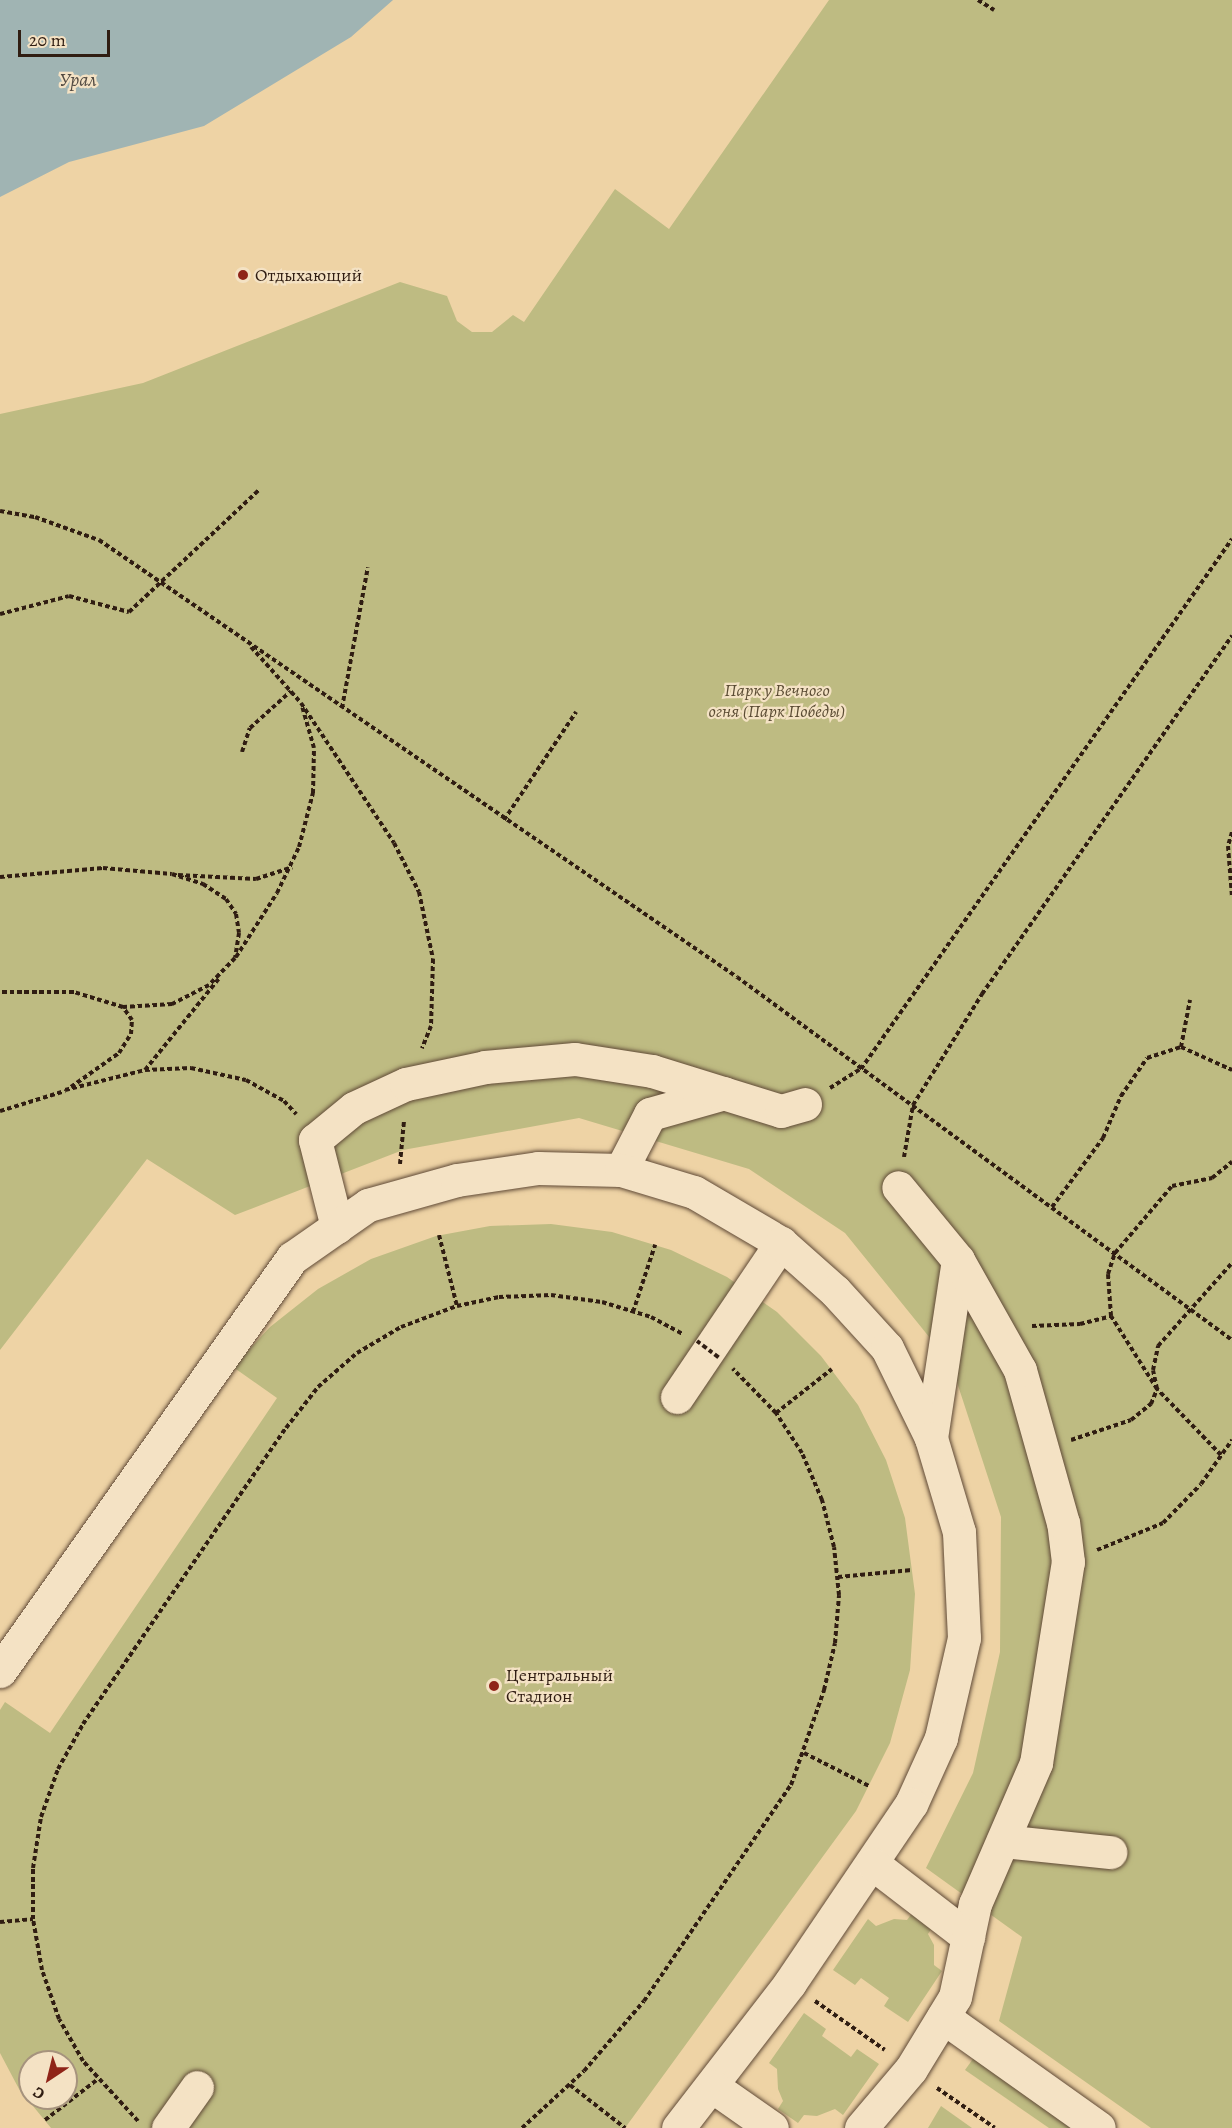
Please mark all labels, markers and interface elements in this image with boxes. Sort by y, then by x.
scale bar [21,18,112,56]
text: 20 m [29,28,66,52]
water label: Урал [60,67,96,91]
place label: Отдыхающий [255,264,362,286]
marker: Отдыхающий [236,268,250,282]
park label: Парк у Вечного огня (Парк Победы) [709,680,845,722]
place label: Центральный Стадион [506,1665,613,1708]
marker: Центральный Стадион [487,1679,501,1693]
north arrow [18,2050,78,2110]
text: С [28,2081,49,2105]

